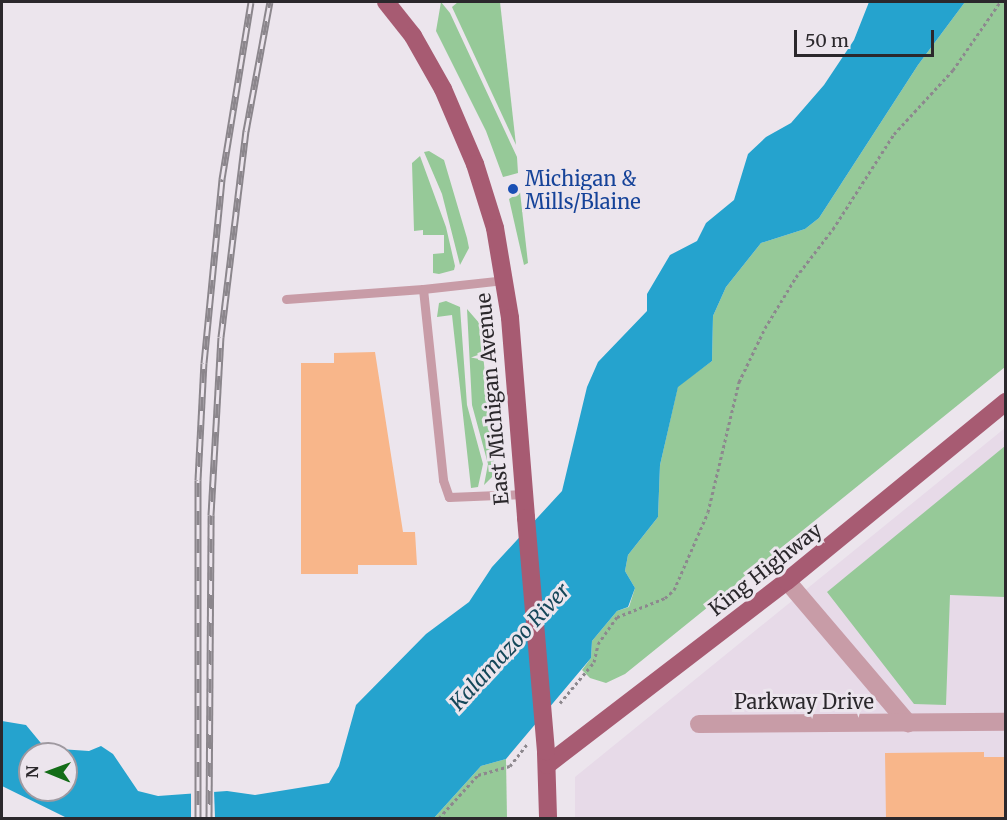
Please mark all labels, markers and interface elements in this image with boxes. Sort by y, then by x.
scale bar [797,18,936,56]
text: 50 m [805,29,849,52]
place label: Michigan & Mills/Blaine [525,166,641,213]
marker: Michigan & Mills/Blaine [506,182,520,196]
street label: East Michigan Avenue [471,292,513,506]
street label: King Highway [704,518,826,620]
water label: Kalamazoo River [445,578,575,716]
street label: Parkway Drive [734,689,874,713]
north arrow [18,742,78,802]
text: N [22,765,42,778]

